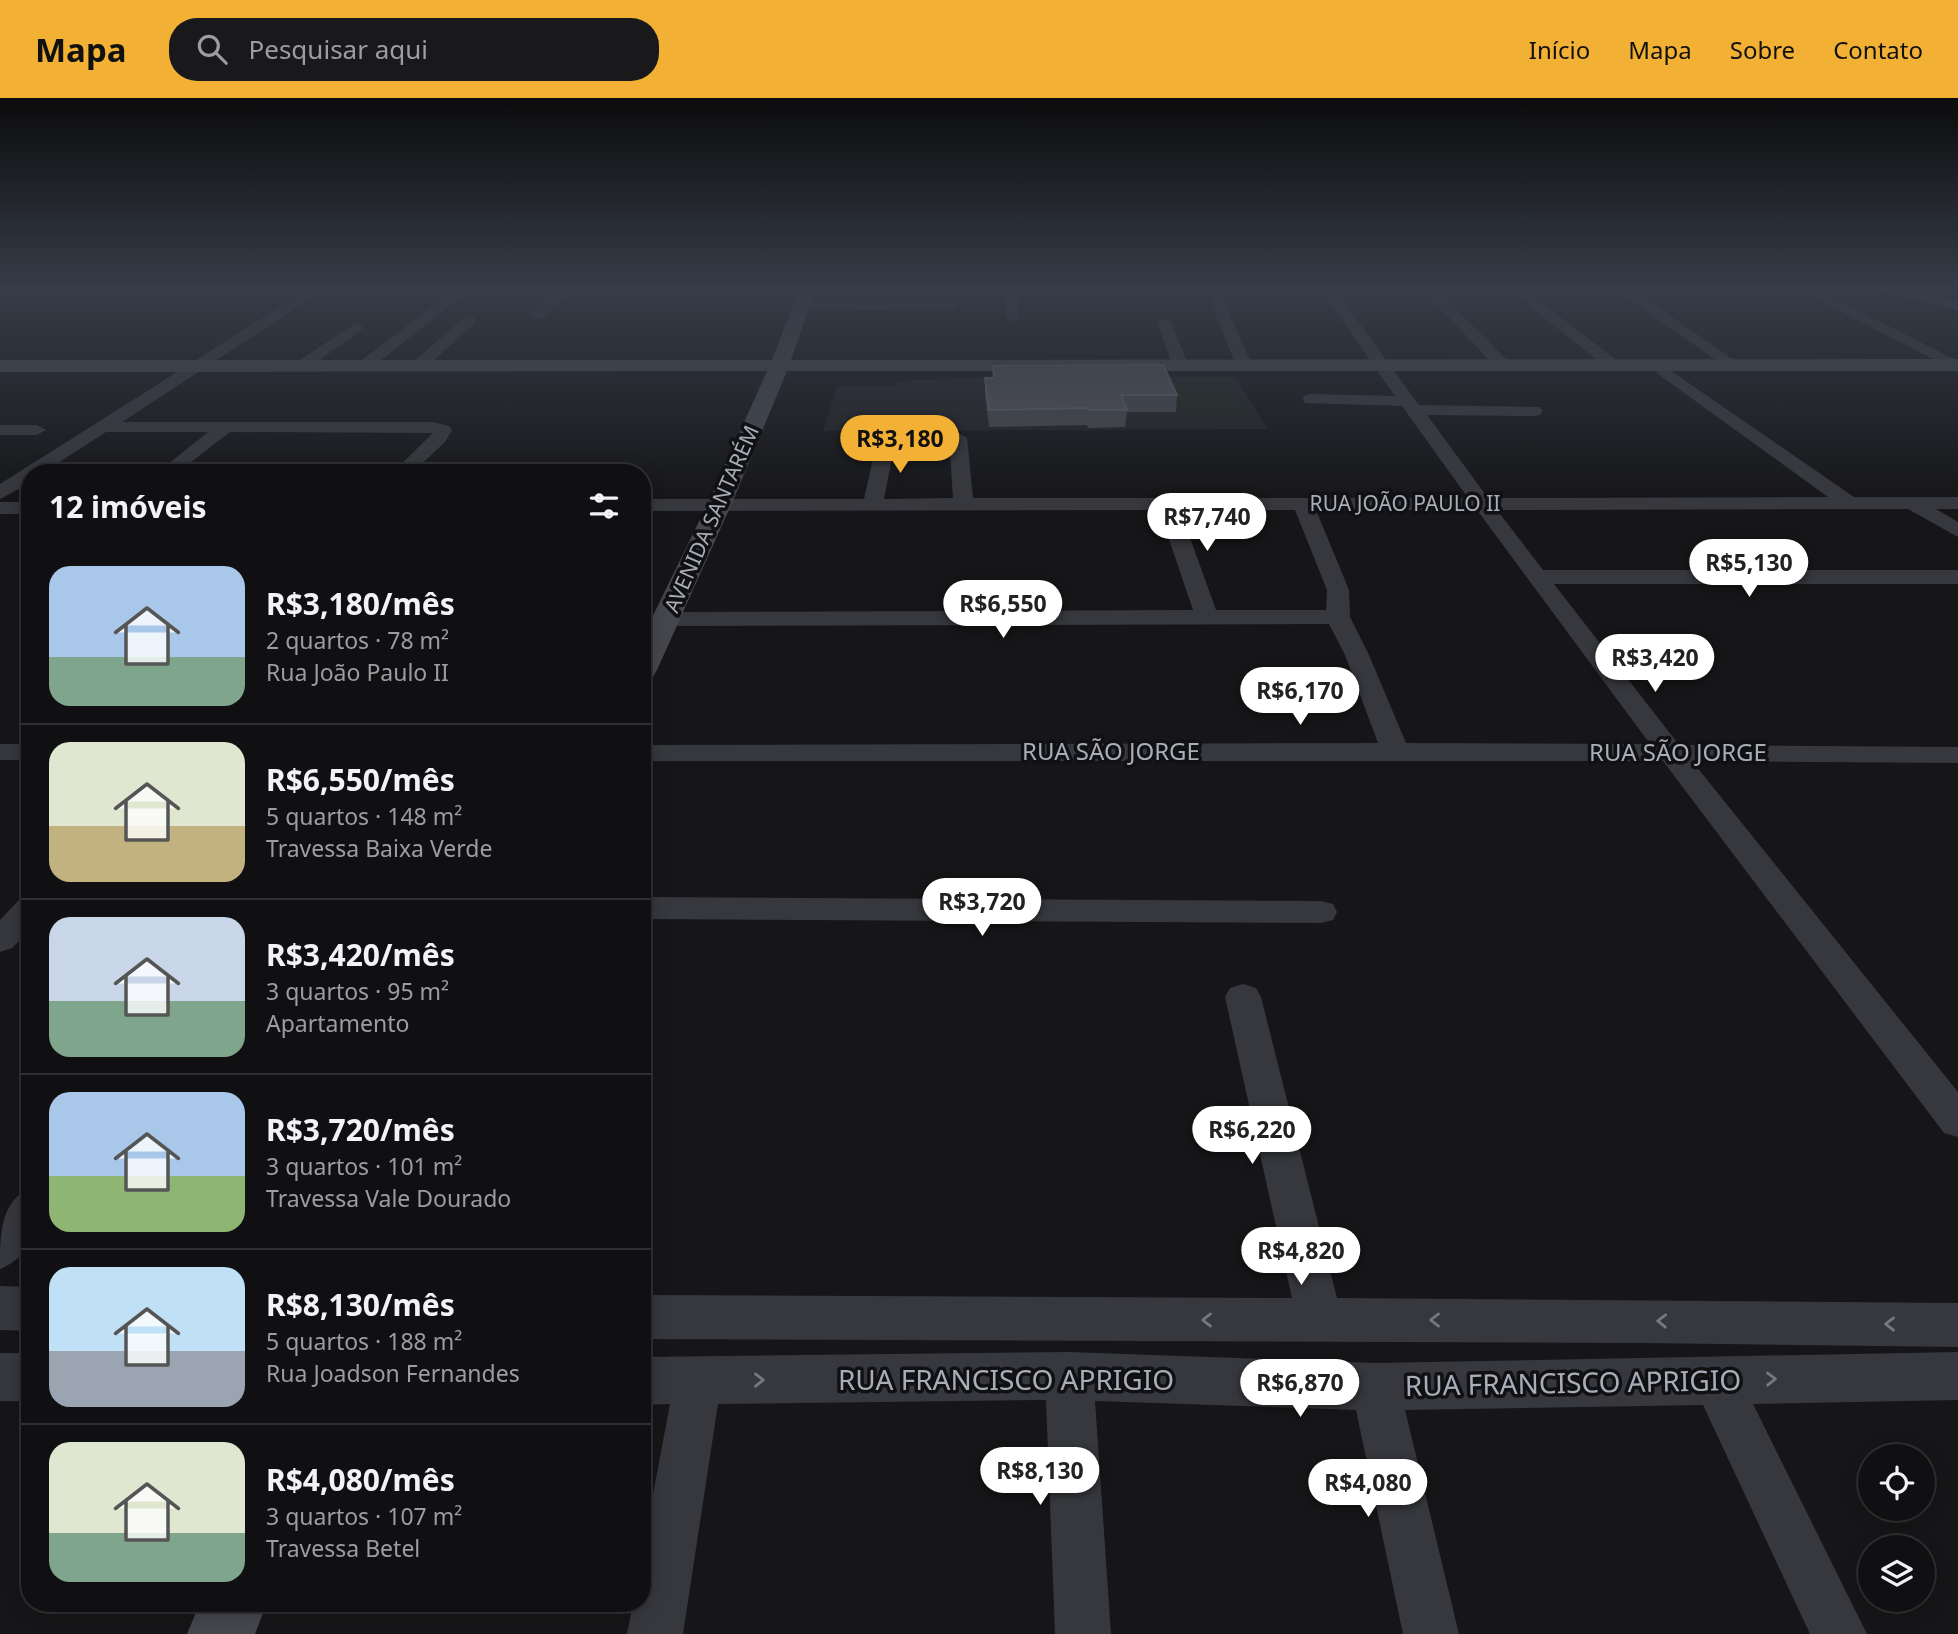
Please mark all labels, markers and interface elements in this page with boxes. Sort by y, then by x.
search box [169,18,659,81]
text: Mapa [35,27,127,72]
icon: search [193,30,231,68]
text: Pesquisar aqui [249,31,428,67]
text: Início [1529,33,1590,66]
text: Mapa [1628,33,1692,66]
text: Sobre [1730,33,1795,66]
text: Contato [1833,33,1923,66]
pin: R$3,180 [835,416,965,475]
street label: AVENIDA SANTARÉM [657,421,765,617]
text: R$3,180 [856,422,944,454]
text: 12 imóveis [49,486,207,527]
icon: filters [585,487,623,525]
street label: RUA JOÃO PAULO II [1310,489,1500,517]
pin: R$7,740 [1142,494,1272,553]
text: R$7,740 [1163,500,1251,532]
pin: R$5,130 [1684,540,1814,599]
text: R$5,130 [1705,546,1793,578]
pin: R$6,550 [938,580,1068,640]
text: R$3,180/mês [266,583,455,624]
text: R$6,550 [959,587,1047,619]
icon: home [105,594,189,678]
text: 2 quartos · 78 m² [266,624,449,656]
pin: R$3,420 [1590,634,1720,694]
text: R$3,420 [1611,641,1699,673]
text: Rua João Paulo II [266,656,449,688]
pin: R$6,170 [1235,668,1365,727]
text: R$6,170 [1256,674,1344,706]
street label: RUA SÃO JORGE [1022,734,1200,767]
street label: RUA SÃO JORGE [1589,735,1767,768]
text: R$6,550/mês [266,759,455,800]
icon: home [105,770,189,854]
text: 5 quartos · 148 m² [266,800,462,832]
text: Travessa Baixa Verde [266,832,492,864]
pin: R$3,720 [917,878,1047,938]
text: R$3,720 [938,885,1026,917]
text: R$3,420/mês [266,934,455,975]
icon: home [105,945,189,1029]
text: 3 quartos · 95 m² [266,975,449,1007]
text: Apartamento [266,1007,409,1039]
pin: R$6,220 [1187,1107,1317,1166]
text: R$3,720/mês [266,1109,455,1150]
text: R$6,220 [1208,1113,1296,1145]
icon: home [105,1120,189,1204]
text: 3 quartos · 101 m² [266,1150,462,1182]
text: Travessa Vale Dourado [266,1182,511,1214]
pin: R$4,820 [1236,1228,1366,1287]
text: R$4,820 [1257,1234,1345,1266]
text: R$8,130/mês [266,1284,455,1325]
icon: home [105,1295,189,1379]
one-way arrow [1202,1312,1212,1328]
one-way arrow [1429,1312,1440,1328]
one-way arrow [1657,1313,1667,1329]
one-way arrow [1884,1316,1895,1332]
text: 5 quartos · 188 m² [266,1325,462,1357]
text: Rua Joadson Fernandes [266,1357,520,1389]
street label: RUA FRANCISCO APRIGIO [838,1360,1174,1398]
pin: R$6,870 [1235,1360,1365,1419]
street label: RUA FRANCISCO APRIGIO [1405,1360,1741,1404]
text: R$6,870 [1256,1366,1344,1398]
one-way arrow [755,1372,765,1388]
one-way arrow [1765,1372,1776,1387]
map controls [1858,1444,1935,1612]
button: locate [1858,1444,1935,1521]
pin: R$8,130 [975,1448,1105,1507]
text: R$8,130 [996,1454,1084,1486]
text: R$4,080/mês [266,1459,455,1500]
pin: R$4,080 [1303,1460,1433,1519]
text: R$4,080 [1324,1466,1412,1498]
icon: home [105,1470,189,1554]
text: 3 quartos · 107 m² [266,1500,462,1532]
text: Travessa Betel [266,1532,420,1564]
button: layers [1858,1535,1935,1612]

